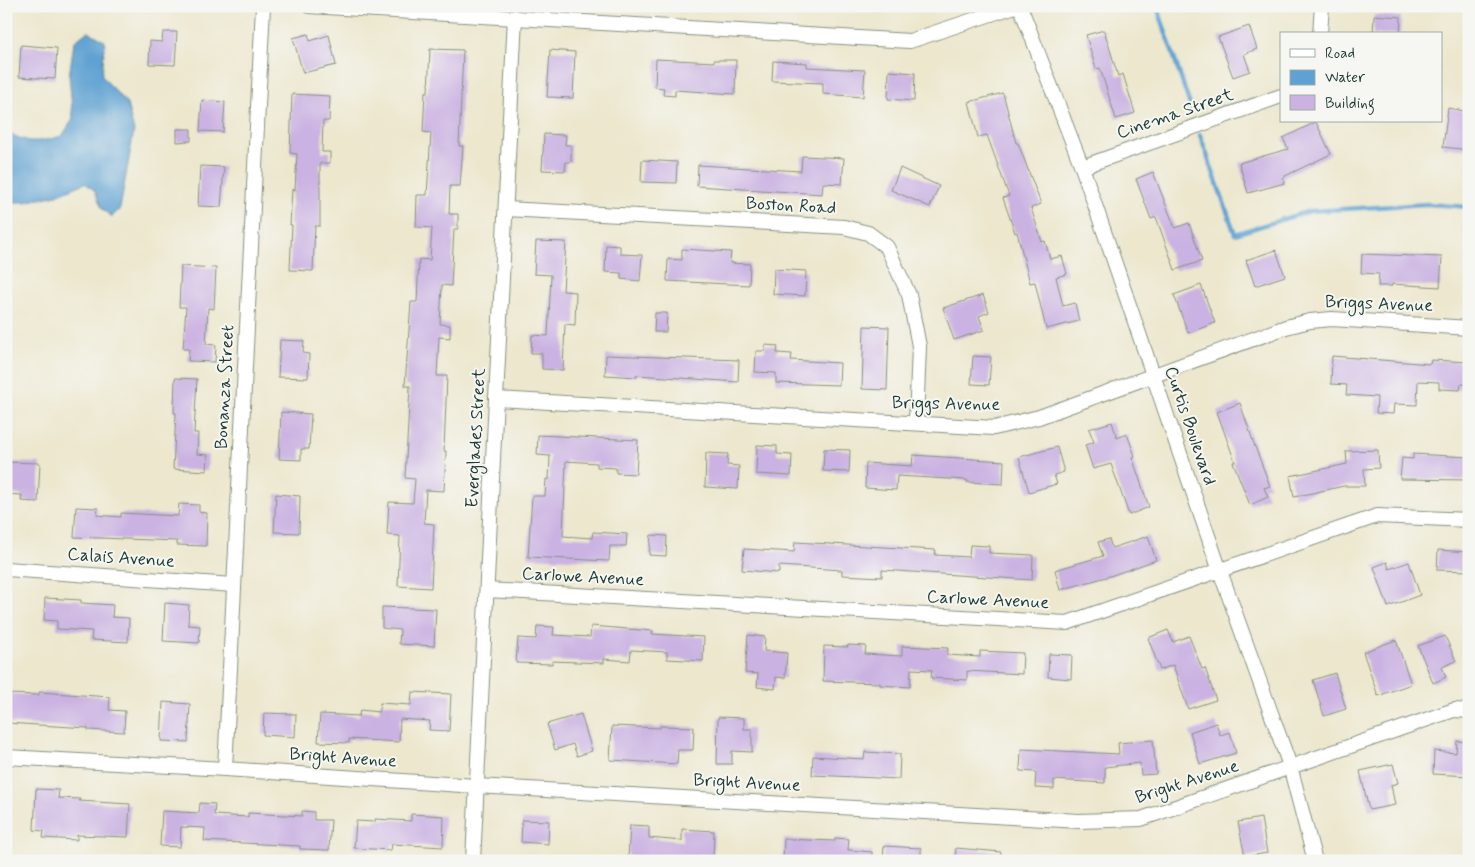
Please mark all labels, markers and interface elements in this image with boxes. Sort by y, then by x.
legend [1280,32,1442,122]
text: Road [1325,44,1355,64]
text: Water [1325,68,1365,88]
street label: Cinema Street [1113,83,1237,145]
text: Building [1325,94,1375,115]
street label: Boston Road [745,192,837,220]
street label: Briggs Avenue [1324,290,1434,319]
street label: Bonanza Street [210,324,240,450]
street label: Curtis Boulevard [1158,363,1222,489]
street label: Everglades Street [460,367,493,509]
street label: Briggs Avenue [892,391,1000,418]
street label: Calais Avenue [66,542,176,574]
street label: Carlowe Avenue [521,562,645,592]
street label: Carlowe Avenue [926,585,1050,615]
street label: Bright Avenue [289,742,398,775]
street label: Bright Avenue [1132,754,1242,811]
street label: Bright Avenue [693,768,801,799]

